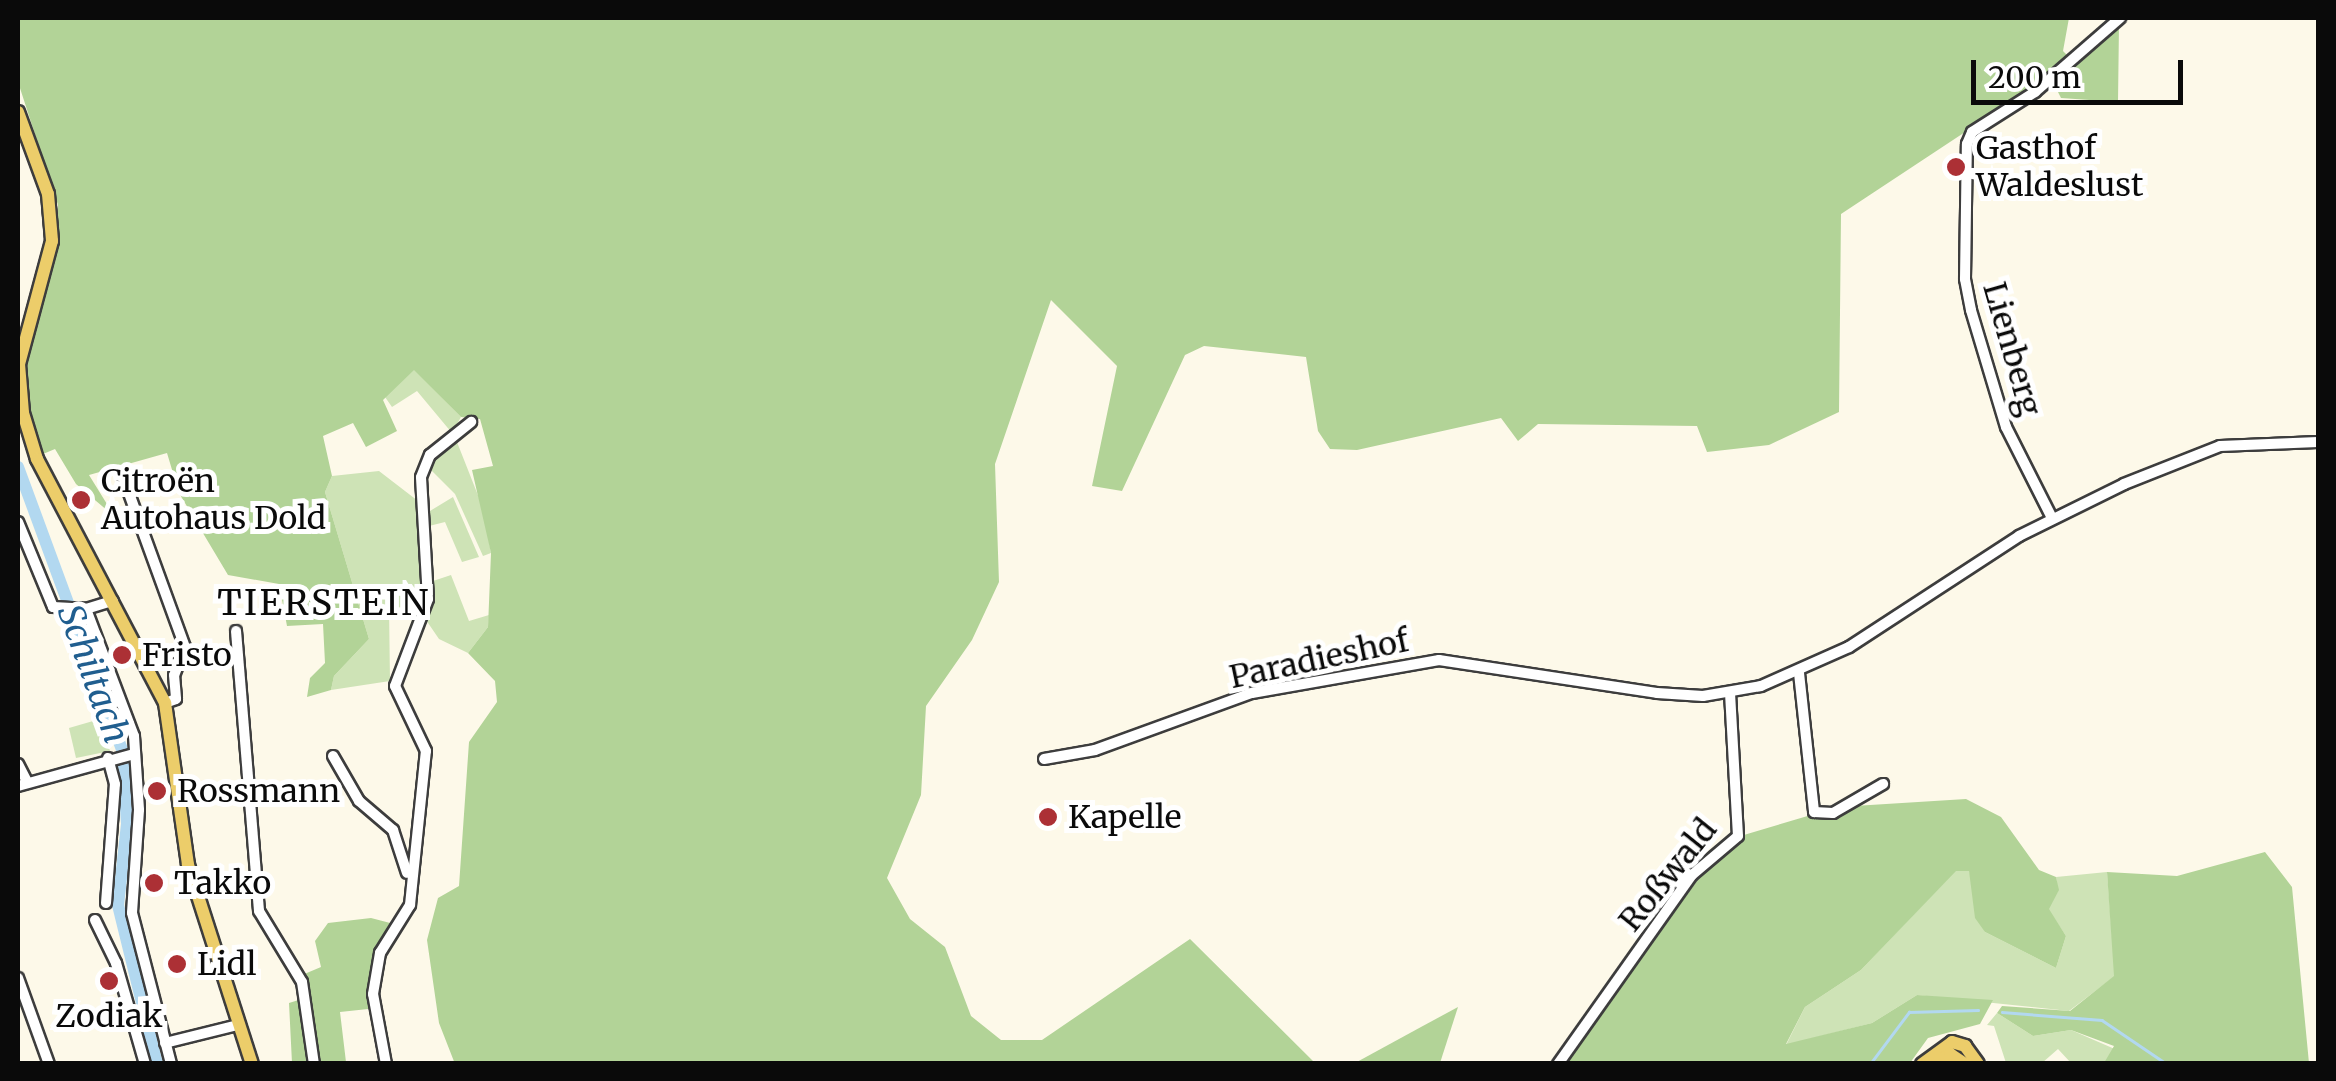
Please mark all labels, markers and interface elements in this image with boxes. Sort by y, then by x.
scale bar [1976,40,2188,102]
text: 200 m [1988,58,2081,96]
place label: Gasthof Waldeslust [1976,130,2143,205]
marker: Gasthof Waldeslust [1945,156,1967,178]
street label: Lienberg [1975,278,2049,420]
place label: Citroën Autohaus Dold [101,463,326,538]
marker: Citroën Autohaus Dold [70,489,92,511]
district label: TIERSTEIN [217,582,431,624]
water label: Schiltach [49,599,137,749]
street label: Paradieshof [1226,621,1412,697]
place label: Fristo [142,636,232,674]
marker: Fristo [111,644,133,666]
place label: Rossmann [177,772,340,810]
marker: Rossmann [146,780,168,802]
place label: Kapelle [1068,798,1181,836]
marker: Kapelle [1037,806,1059,828]
street label: Roßwald [1611,811,1725,939]
place label: Takko [174,864,271,902]
marker: Takko [143,872,165,894]
place label: Lidl [197,945,256,983]
marker: Lidl [166,953,188,975]
marker: Zodiak [98,970,120,992]
place label: Zodiak [55,997,163,1035]

